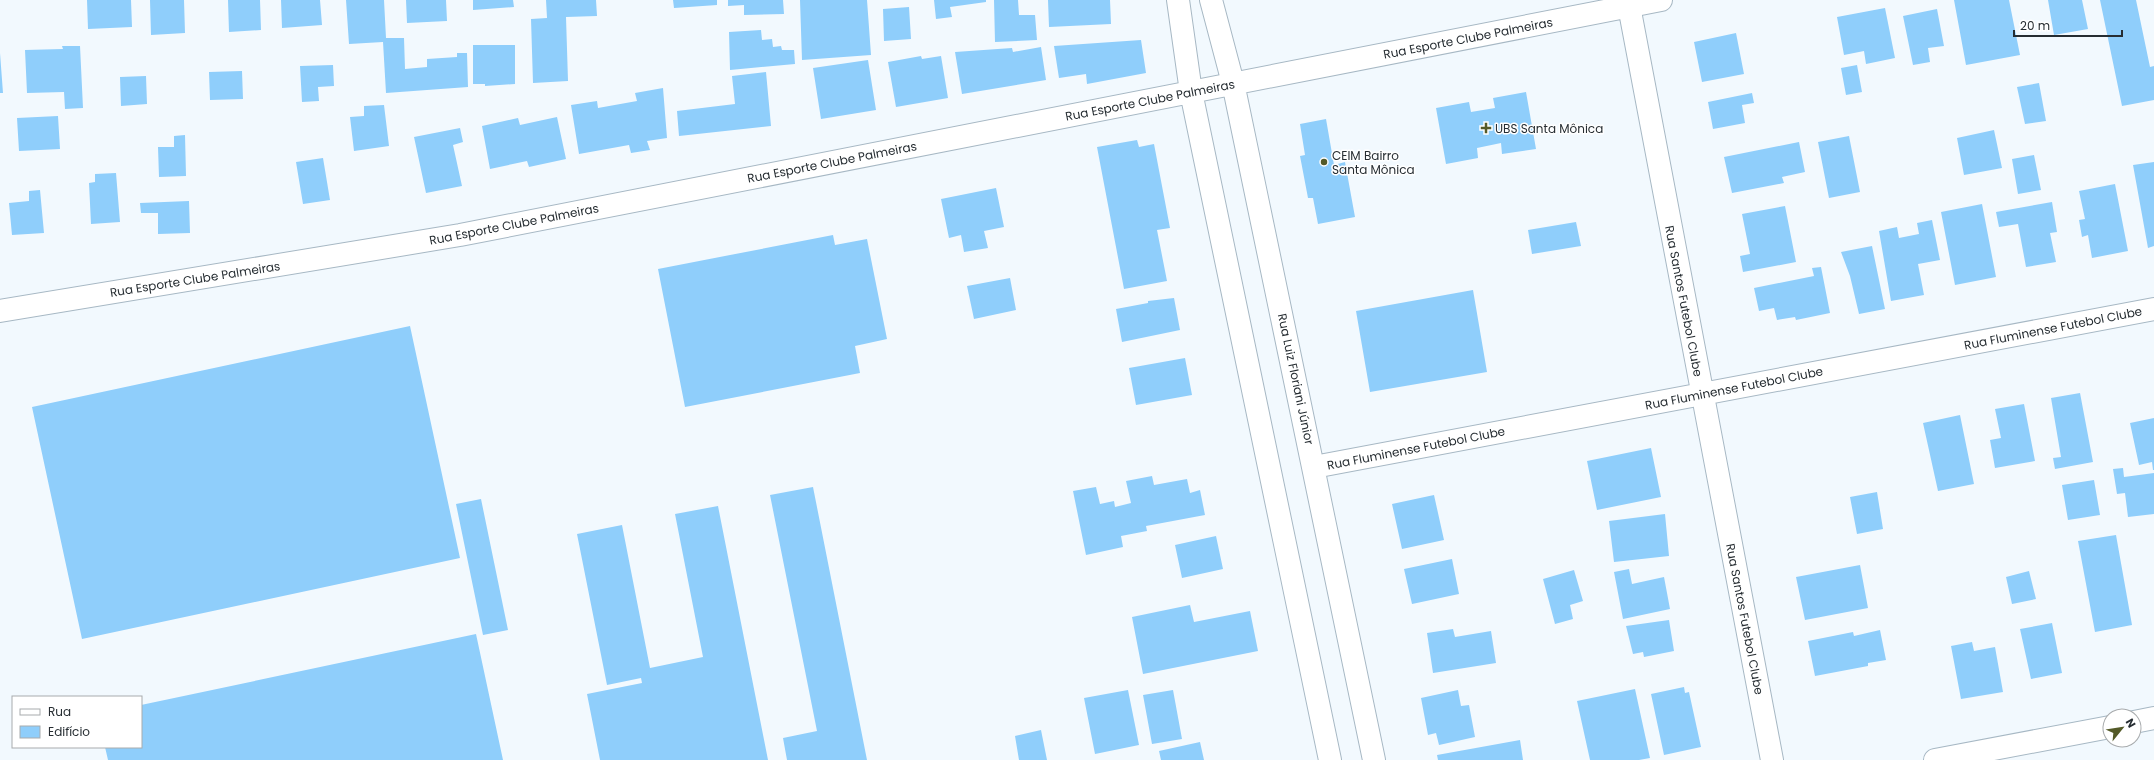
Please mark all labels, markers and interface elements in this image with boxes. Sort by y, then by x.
scale bar [2014,12,2122,38]
street label: Rua Esporte Clube Palmeiras [1382,13,1554,63]
text: 20 m [2020,17,2050,34]
street label: Rua Esporte Clube Palmeiras [1064,75,1236,125]
place label: UBS Santa Mônica [1495,120,1603,137]
marker: UBS Santa Mônica [1480,122,1492,134]
street label: Rua Esporte Clube Palmeiras [746,137,918,187]
place label: CEIM Bairro Santa Mônica [1332,147,1415,178]
marker: CEIM Bairro Santa Mônica [1319,157,1329,167]
street label: Rua Esporte Clube Palmeiras [428,199,600,249]
street label: Rua Santos Futebol Clube [1661,224,1707,378]
street label: Rua Esporte Clube Palmeiras [109,257,281,301]
street label: Rua Fluminense Futebol Clube [1963,302,2143,354]
street label: Rua Luiz Floriani Júnior [1274,312,1318,447]
street label: Rua Fluminense Futebol Clube [1644,362,1824,414]
street label: Rua Fluminense Futebol Clube [1326,422,1506,474]
street label: Rua Santos Futebol Clube [1722,542,1768,696]
legend [12,696,142,748]
text: Rua [48,703,71,720]
north arrow [2102,708,2142,748]
text: N [2122,715,2140,731]
text: Edifício [48,723,90,740]

